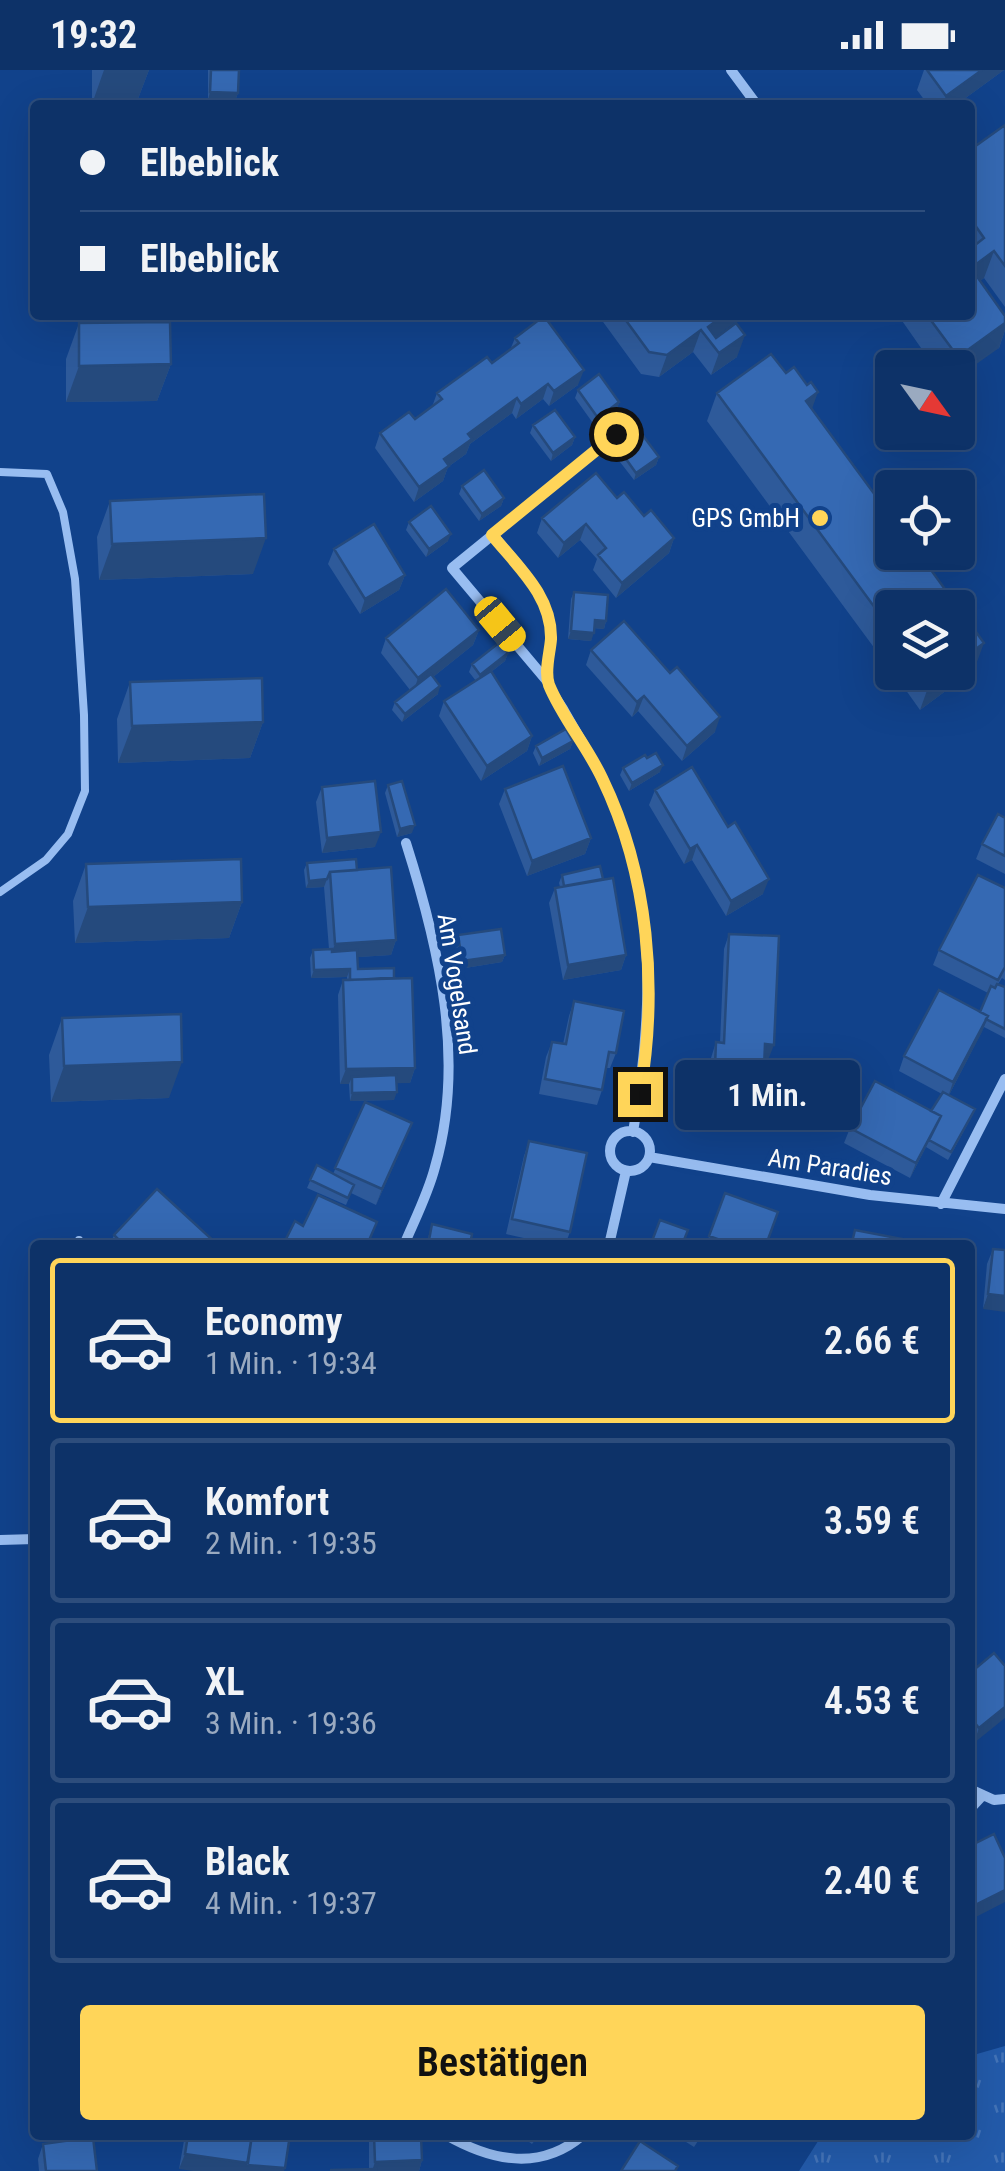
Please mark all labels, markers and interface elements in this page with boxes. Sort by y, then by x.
text: 19:32 [50,13,137,57]
text: Elbeblick [140,141,279,185]
text: Elbeblick [140,237,279,281]
north arrow [875,350,975,450]
map controls [875,350,975,690]
route start [594,412,639,457]
button: locate [875,470,975,570]
place label: GPS GmbH [691,504,800,533]
marker: GPS GmbH [809,507,831,529]
button: layers [875,590,975,690]
car [469,591,531,657]
street label: Am Vogelsand [432,911,482,1057]
callout: 1 Min. [675,1059,860,1129]
route end [618,1072,663,1117]
text: 1 Min. [727,1076,808,1114]
street label: Am Paradies [766,1143,894,1191]
icon: car [85,1296,175,1386]
text: Economy [205,1300,342,1344]
text: 2.66 € [824,1319,920,1363]
text: 1 Min. · 19:34 [205,1344,377,1382]
icon: car [85,1476,175,1566]
text: Komfort [205,1480,329,1524]
text: 3.59 € [824,1499,920,1543]
text: 2 Min. · 19:35 [205,1524,377,1562]
icon: car [85,1656,175,1746]
text: XL [205,1660,244,1704]
text: 4.53 € [824,1679,920,1723]
text: 3 Min. · 19:36 [205,1704,377,1742]
icon: car [85,1836,175,1926]
text: Black [205,1840,289,1884]
text: 2.40 € [824,1859,920,1903]
text: 4 Min. · 19:37 [205,1884,377,1922]
button: Bestätigen [80,2005,925,2120]

